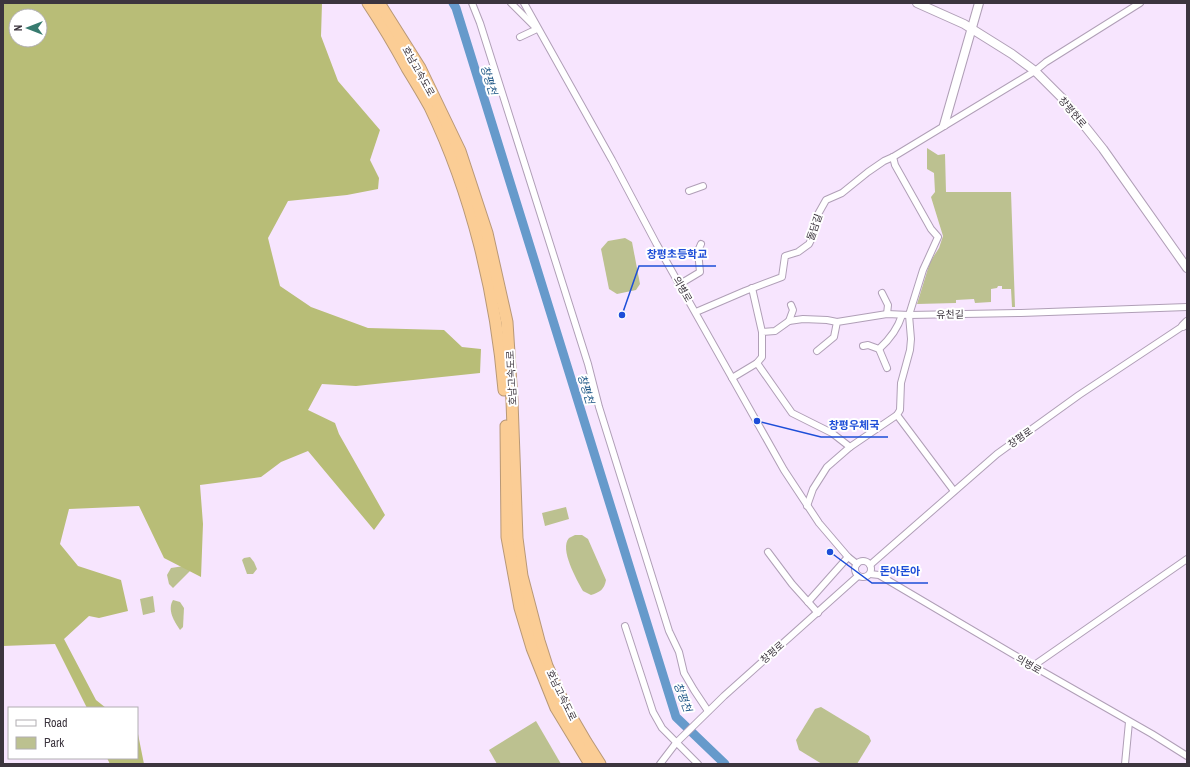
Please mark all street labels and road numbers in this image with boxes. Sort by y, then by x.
street label: 호남고속도로 [399,44,438,99]
street label: 창평현로 [1056,94,1089,131]
street label: 돌담길 [804,212,825,242]
street label: 의병로 [670,274,695,304]
street label: 유천길 [936,308,964,321]
street label: 호남고속도로 [504,350,519,406]
street label: 창평로 [1005,424,1035,451]
street label: 창평로 [758,638,787,666]
street label: 의병로 [1014,652,1044,677]
street label: 호남고속도로 [544,668,579,723]

